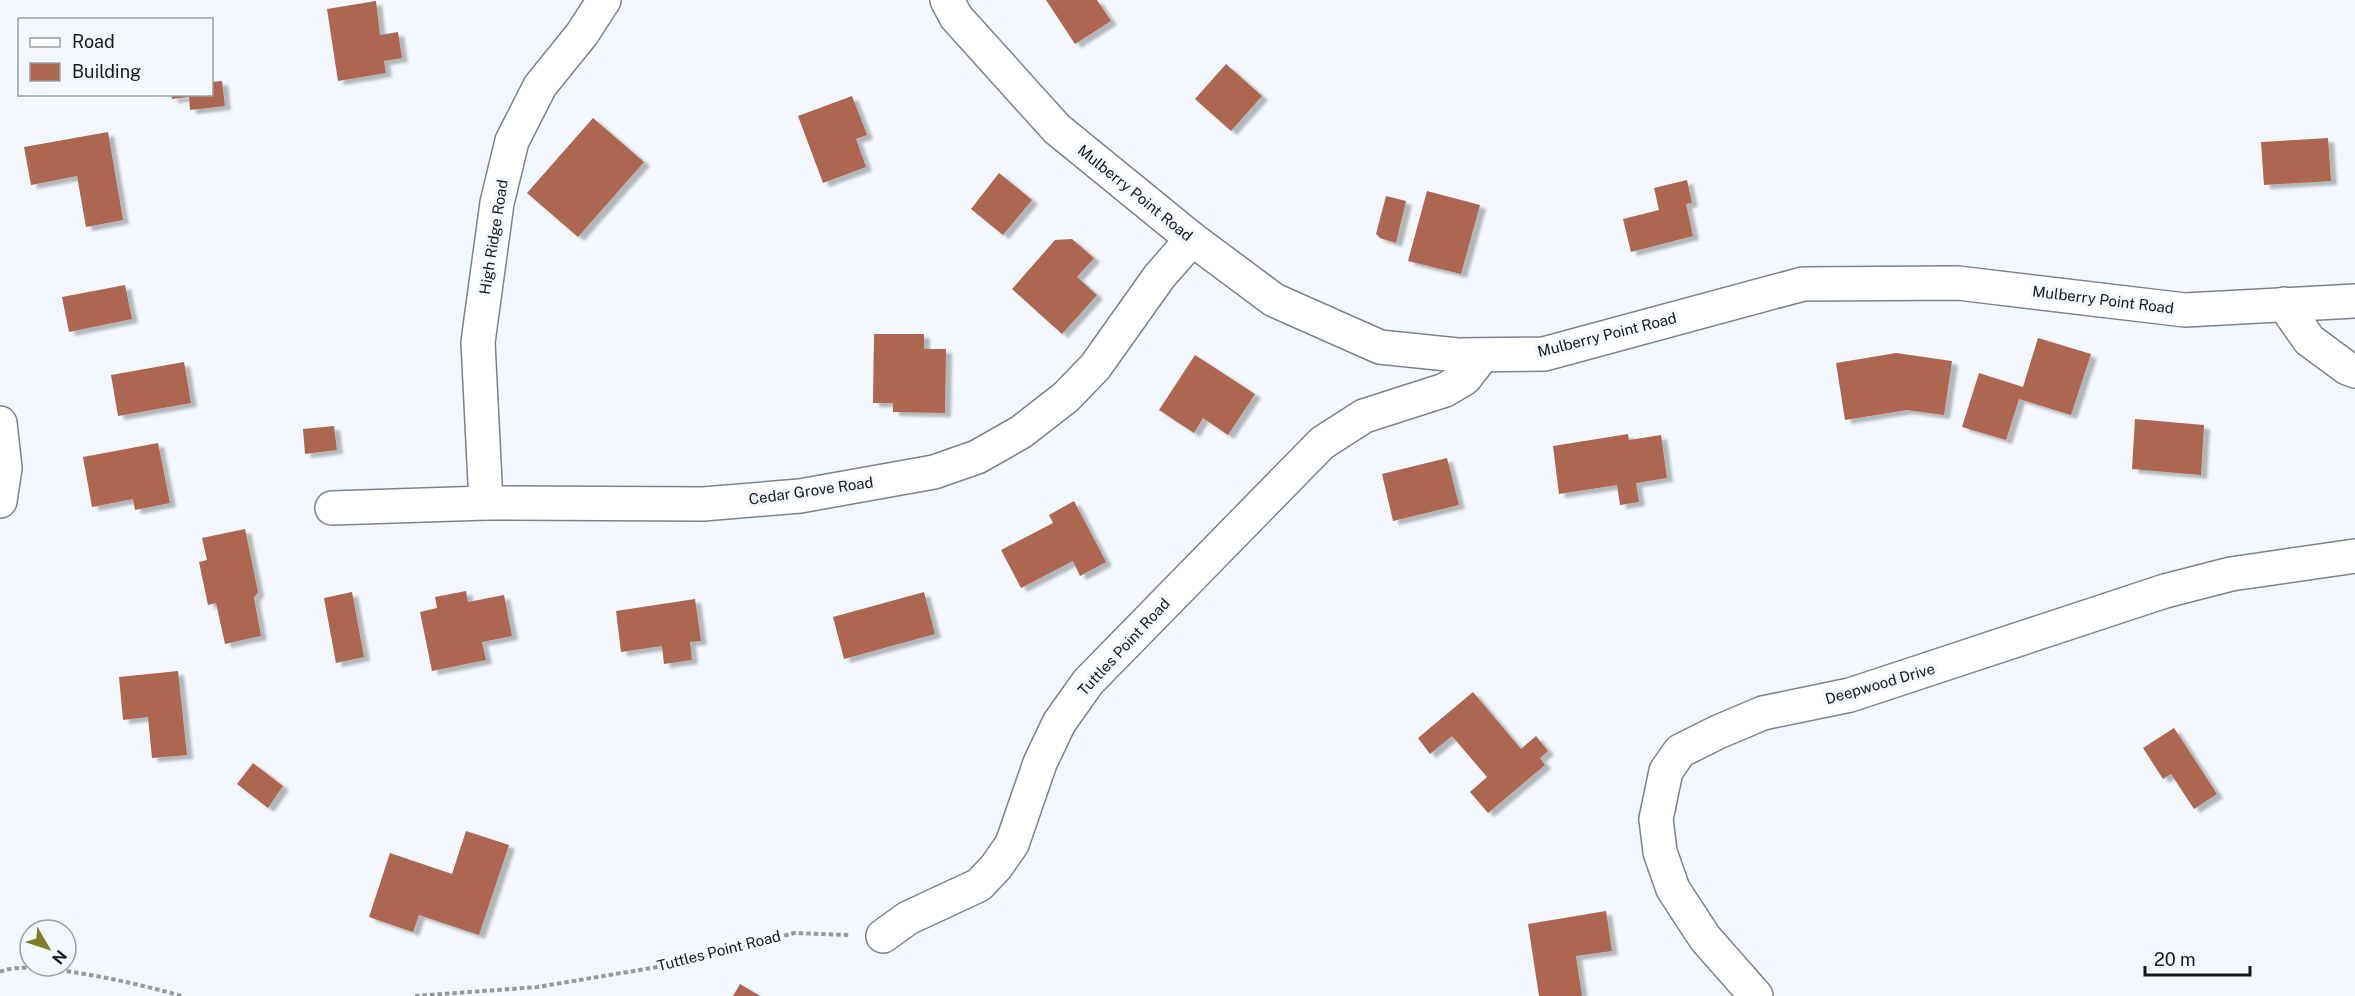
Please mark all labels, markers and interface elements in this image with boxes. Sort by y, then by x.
legend [18,18,213,96]
text: Road [72,31,115,52]
text: Building [72,61,141,82]
street label: Mulberry Point Road [1075,141,1196,244]
street label: High Ridge Road [476,178,511,296]
street label: Mulberry Point Road [2031,282,2175,317]
street label: Mulberry Point Road [1536,309,1678,360]
street label: Cedar Grove Road [748,473,874,508]
street label: Tuttles Point Road [1074,595,1173,699]
street label: Deepwood Drive [1823,660,1937,707]
north arrow [18,918,78,978]
street label: Tuttles Point Road [655,927,782,974]
scale bar [2145,939,2250,977]
text: N [48,946,71,968]
text: 20 m [2154,949,2196,970]

